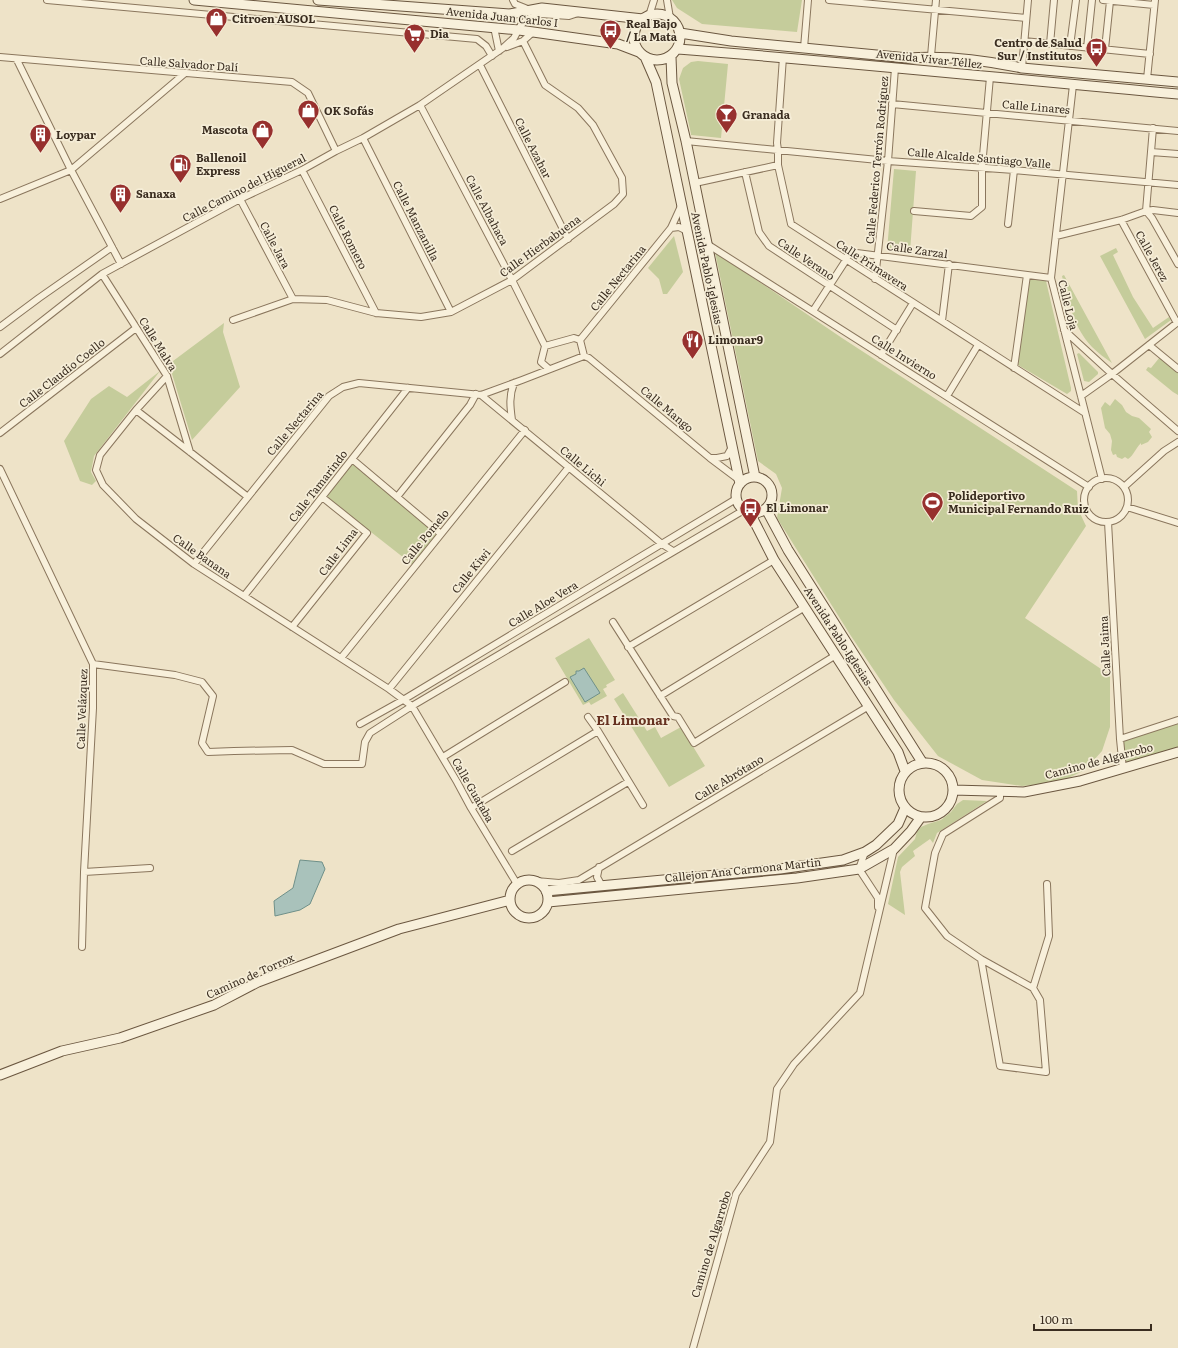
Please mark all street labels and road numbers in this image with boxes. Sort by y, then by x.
street label: Avenida Juan Carlos I [445,2,559,30]
street label: Avenida Vivar Téllez [875,44,984,72]
street label: Calle Salvador Dalí [139,52,239,74]
street label: Calle Federico Terrón Rodríguez [861,75,891,245]
street label: Calle Linares [1001,95,1071,117]
street label: Calle Azahar [512,114,556,181]
street label: Calle Alcalde Santiago Valle [907,143,1052,171]
street label: Calle Camino del Higueral [179,149,308,225]
street label: Calle Albahaca [463,172,513,248]
street label: Calle Manzanilla [390,178,444,263]
street label: Calle Romero [326,202,372,272]
street label: Calle Hierbabuena [496,210,583,280]
street label: Avenida Pablo Iglesias [688,210,728,326]
street label: Calle Jara [257,218,295,271]
street label: Calle Jerez [1132,227,1174,284]
street label: Calle Verano [775,233,838,283]
street label: Calle Primavera [833,235,912,294]
street label: Calle Zarzal [885,237,949,261]
street label: Calle Nectarina [586,241,649,314]
street label: Calle Loja [1055,278,1083,332]
street label: Calle Malva [136,313,182,374]
street label: Calle Invierno [869,330,940,383]
street label: Calle Claudio Coello [15,334,108,411]
street label: Calle Mango [638,381,698,435]
street label: Calle Nectarina [262,386,326,458]
street label: Calle Lichi [557,441,610,489]
street label: Calle Tamarindo [284,446,350,525]
street label: Calle Pomelo [397,505,452,568]
street label: Calle Lima [314,524,360,579]
street label: Calle Banana [170,529,235,581]
street label: Calle Kiwi [447,544,493,596]
street label: Calle Aloe Vera [505,576,580,630]
street label: Avenida Pablo Iglesias [801,583,877,688]
street label: Calle Jaima [1094,615,1114,677]
street label: Calle Velázquez [72,668,90,750]
street label: Camino de Algarrobo [1043,738,1155,782]
street label: Calle Abrótano [691,750,766,804]
street label: Calle Guataba [449,754,499,825]
street label: Callejon Ana Carmona Martin [664,853,822,885]
street label: Camino de Torrox [203,948,297,1002]
street label: Camino de Algarrobo [686,1188,734,1299]

